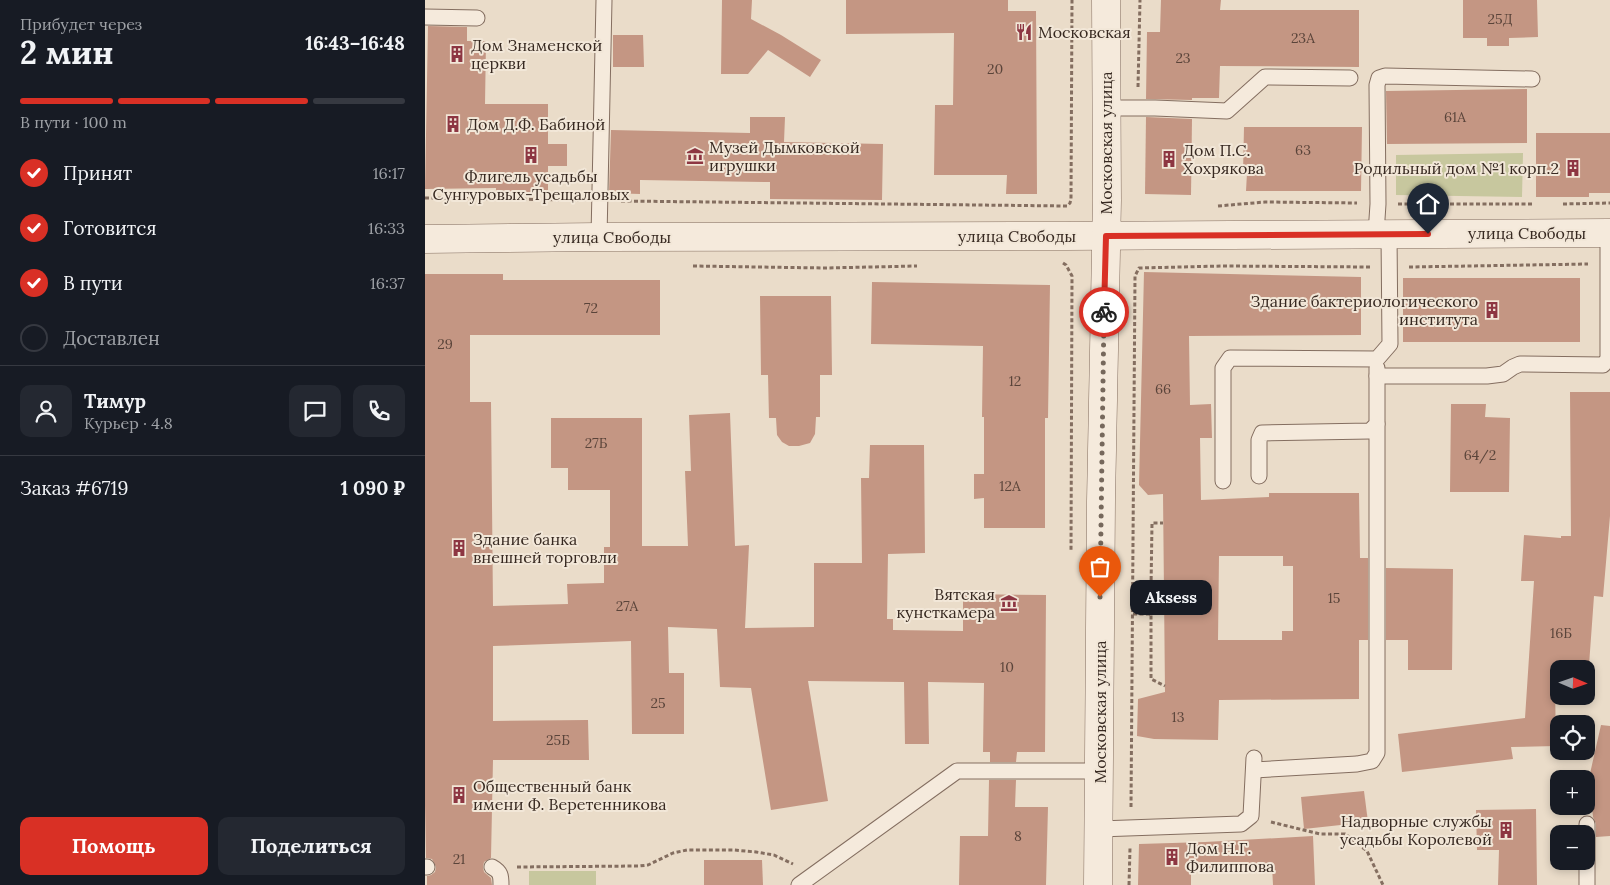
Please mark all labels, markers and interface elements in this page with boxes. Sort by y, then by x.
house number: 25Д [1488,10,1513,28]
text: Прибудет через [20,14,142,34]
restaurant icon: Московская [1014,22,1034,42]
place label: Московская [1038,22,1131,42]
house number: 23А [1291,29,1315,47]
text: 16:43–16:48 [305,31,405,55]
text: 2 мин [20,32,113,73]
place label: Дом Знаменской церкви [471,35,602,73]
building icon: Дом Знаменской церкви [447,44,467,64]
house number: 23 [1175,49,1191,67]
house number: 20 [987,60,1003,78]
street label: Московская улица [1096,71,1116,215]
house number: 61А [1444,108,1466,126]
text: В пути · 100 m [20,112,127,132]
building icon: Дом Д.Ф. Бабиной [443,114,463,134]
place label: Дом Д.Ф. Бабиной [467,114,605,134]
place label: Музей Дымковской игрушки [709,137,860,175]
place label: Дом П.С. Хохрякова [1183,140,1264,178]
house number: 63 [1295,141,1311,159]
building icon: Флигель усадьбы Сунгуровых-Трещаловых [521,145,541,165]
museum icon: Музей Дымковской игрушки [685,146,705,166]
building icon: Дом П.С. Хохрякова [1159,149,1179,169]
place label: Родильный дом №1 корп.2 [1354,158,1559,178]
building icon: Родильный дом №1 корп.2 [1563,158,1583,178]
icon: check [20,159,48,187]
text: Принят [63,161,132,185]
text: 16:17 [373,163,405,183]
place label: Флигель усадьбы Сунгуровых-Трещаловых [432,166,630,204]
pin [1407,183,1449,234]
icon: home [1414,190,1442,218]
icon: check [20,214,48,242]
text: Готовится [63,216,157,240]
text: 16:33 [368,218,405,238]
street label: улица Свободы [1468,223,1586,243]
street label: улица Свободы [958,226,1076,246]
street label: улица Свободы [553,227,671,247]
icon: check [20,269,48,297]
text: В пути [63,271,123,295]
text: 16:37 [370,273,405,293]
courier [1079,287,1129,337]
place label: Здание бактериологического института [1250,291,1478,329]
icon: bike [1090,298,1118,326]
house number: 72 [584,299,598,317]
building icon: Здание бактериологического института [1482,300,1502,320]
text: Доставлен [63,326,160,350]
house number: 29 [437,335,453,353]
house number: 12 [1009,372,1021,390]
house number: 66 [1155,380,1171,398]
button: person [20,385,72,437]
button: chat [289,385,341,437]
button: phone [353,385,405,437]
text: Тимур [84,389,146,413]
text: Курьер · 4.8 [84,413,173,433]
house number: 27Б [585,434,608,452]
house number: 64/2 [1464,446,1496,464]
text: Заказ #6719 [20,476,128,500]
text: 1 090 ₽ [340,476,405,500]
house number: 12А [999,477,1021,495]
place label: Здание банка внешней торговли [473,529,617,567]
building icon: Здание банка внешней торговли [449,538,469,558]
pin [1079,546,1121,597]
icon: bag [1086,553,1114,581]
callout: Aksess [1130,580,1213,614]
place label: Вятская кунсткамера [896,584,995,622]
text: Aksess [1145,587,1197,607]
house number: 15 [1328,589,1340,607]
museum icon: Вятская кунсткамера [999,593,1019,613]
house number: 27А [616,597,638,615]
house number: 16Б [1550,624,1572,642]
street label: Московская улица [1090,640,1110,784]
house number: 10 [1000,658,1014,676]
north arrow [1550,660,1595,705]
map controls [1550,660,1595,870]
house number: 25 [650,694,666,712]
house number: 13 [1172,708,1185,726]
button: locate [1550,715,1595,760]
house number: 25Б [546,731,570,749]
button: + [1550,770,1595,815]
place label: Общественный банк имени Ф. Веретенникова [473,776,666,814]
building icon: Общественный банк имени Ф. Веретенникова [449,785,469,805]
place label: Надворные службы усадьбы Королевой [1340,811,1492,849]
button: Помощь [20,817,208,875]
button: Поделиться [218,817,405,875]
building icon: Надворные службы усадьбы Королевой [1496,820,1516,840]
button: − [1550,825,1595,870]
house number: 8 [1014,827,1022,845]
place label: Дом Н.Г. Филиппова [1186,838,1274,876]
building icon: Дом Н.Г. Филиппова [1162,847,1182,867]
house number: 21 [453,850,465,868]

